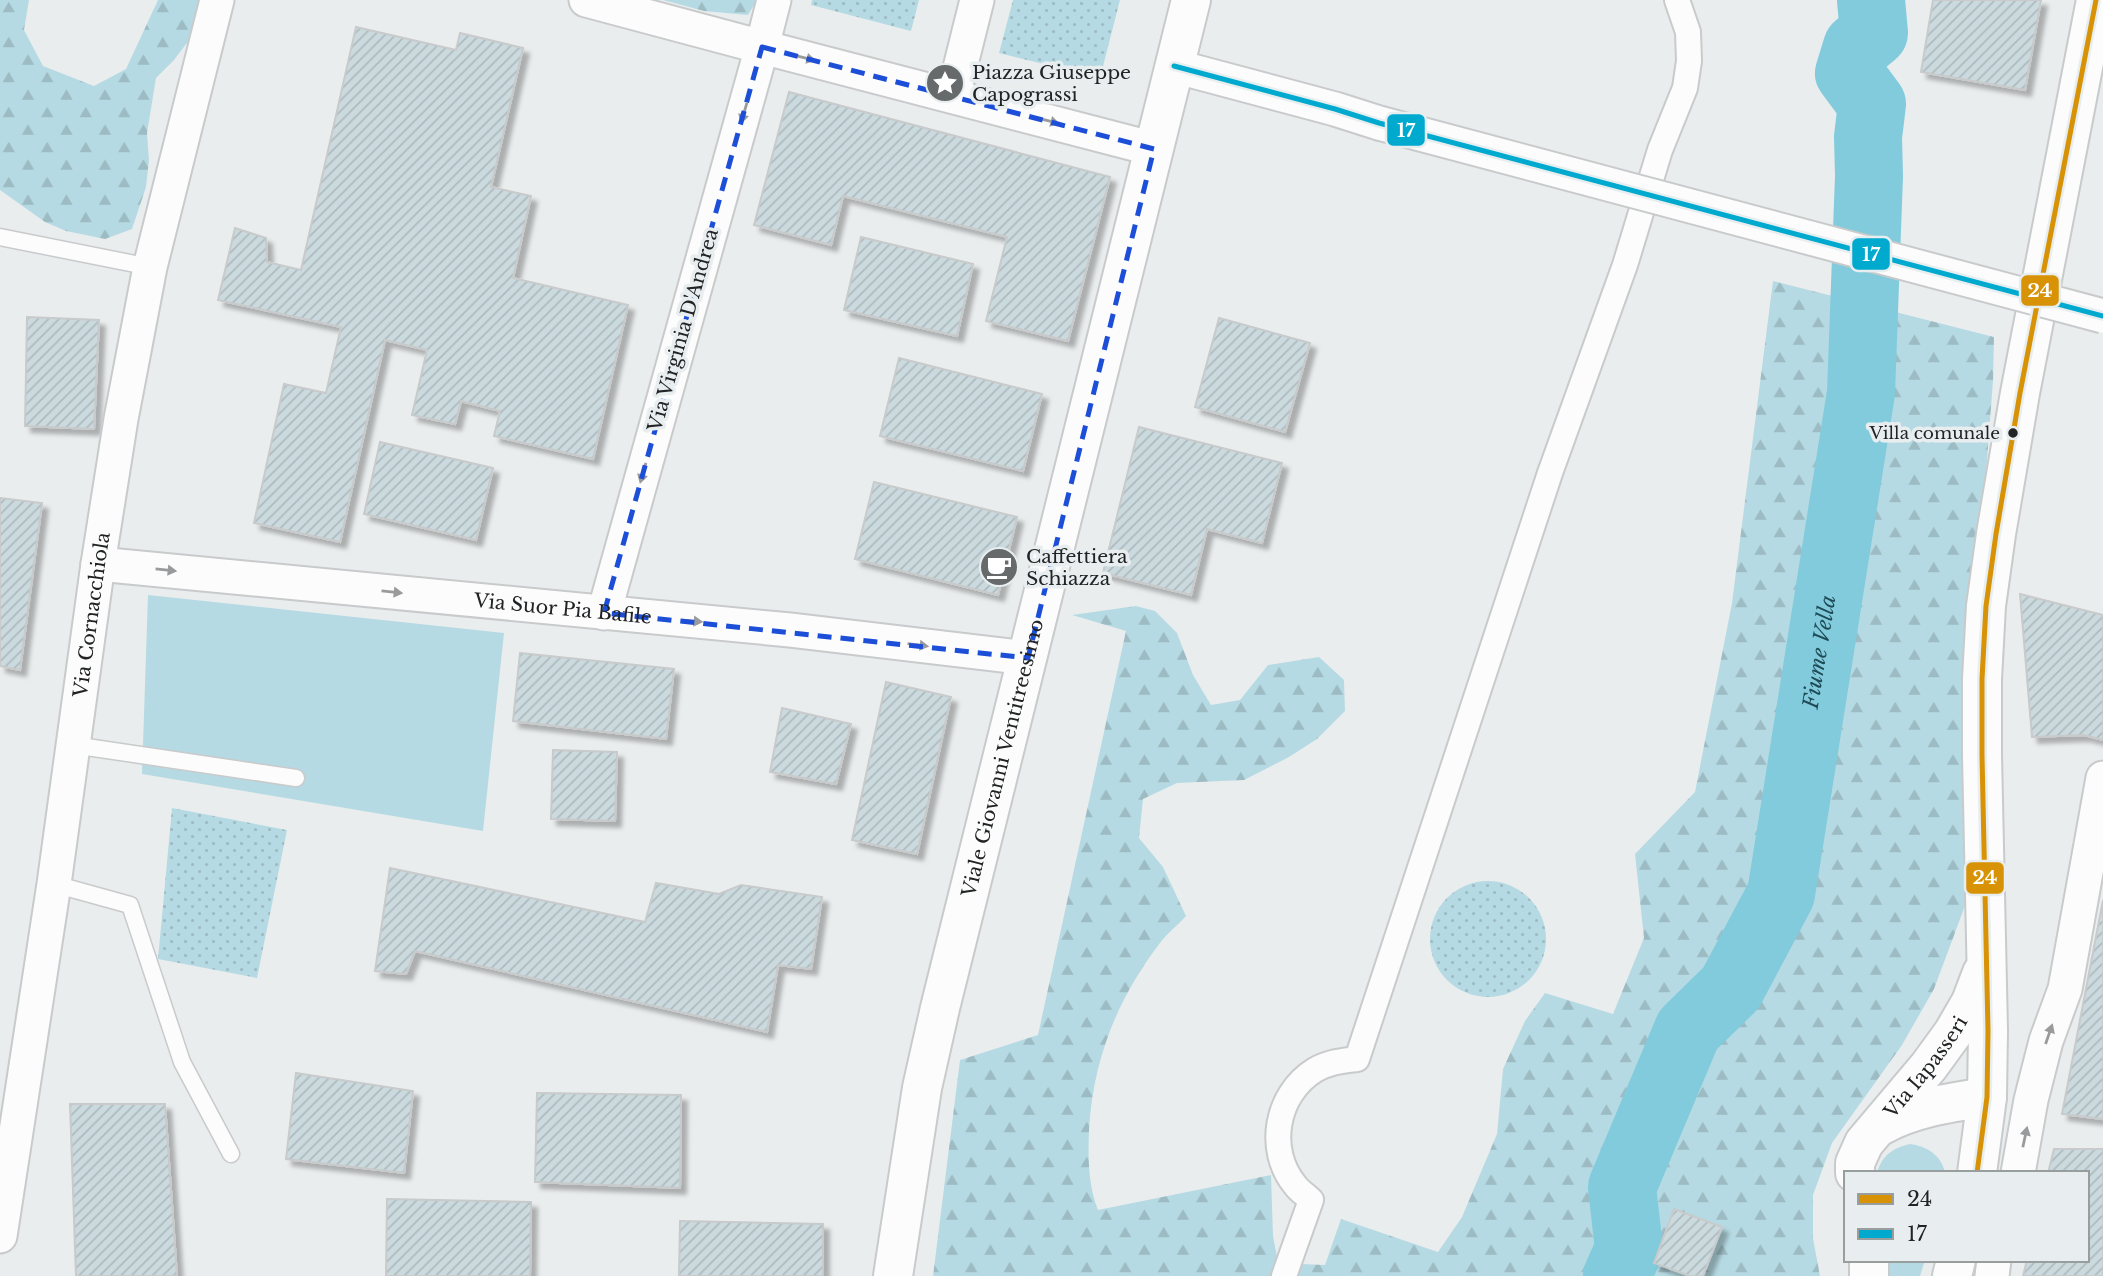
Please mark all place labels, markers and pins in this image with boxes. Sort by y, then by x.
place label: Piazza Giuseppe Capograssi [972,61,1131,106]
place icon: Piazza Giuseppe Capograssi [924,62,966,104]
place label: Villa comunale [1869,423,2000,444]
marker: Villa comunale [2006,426,2020,440]
place label: Caffettiera Schiazza [1026,545,1128,590]
cafe icon: Caffettiera Schiazza [978,546,1020,588]

